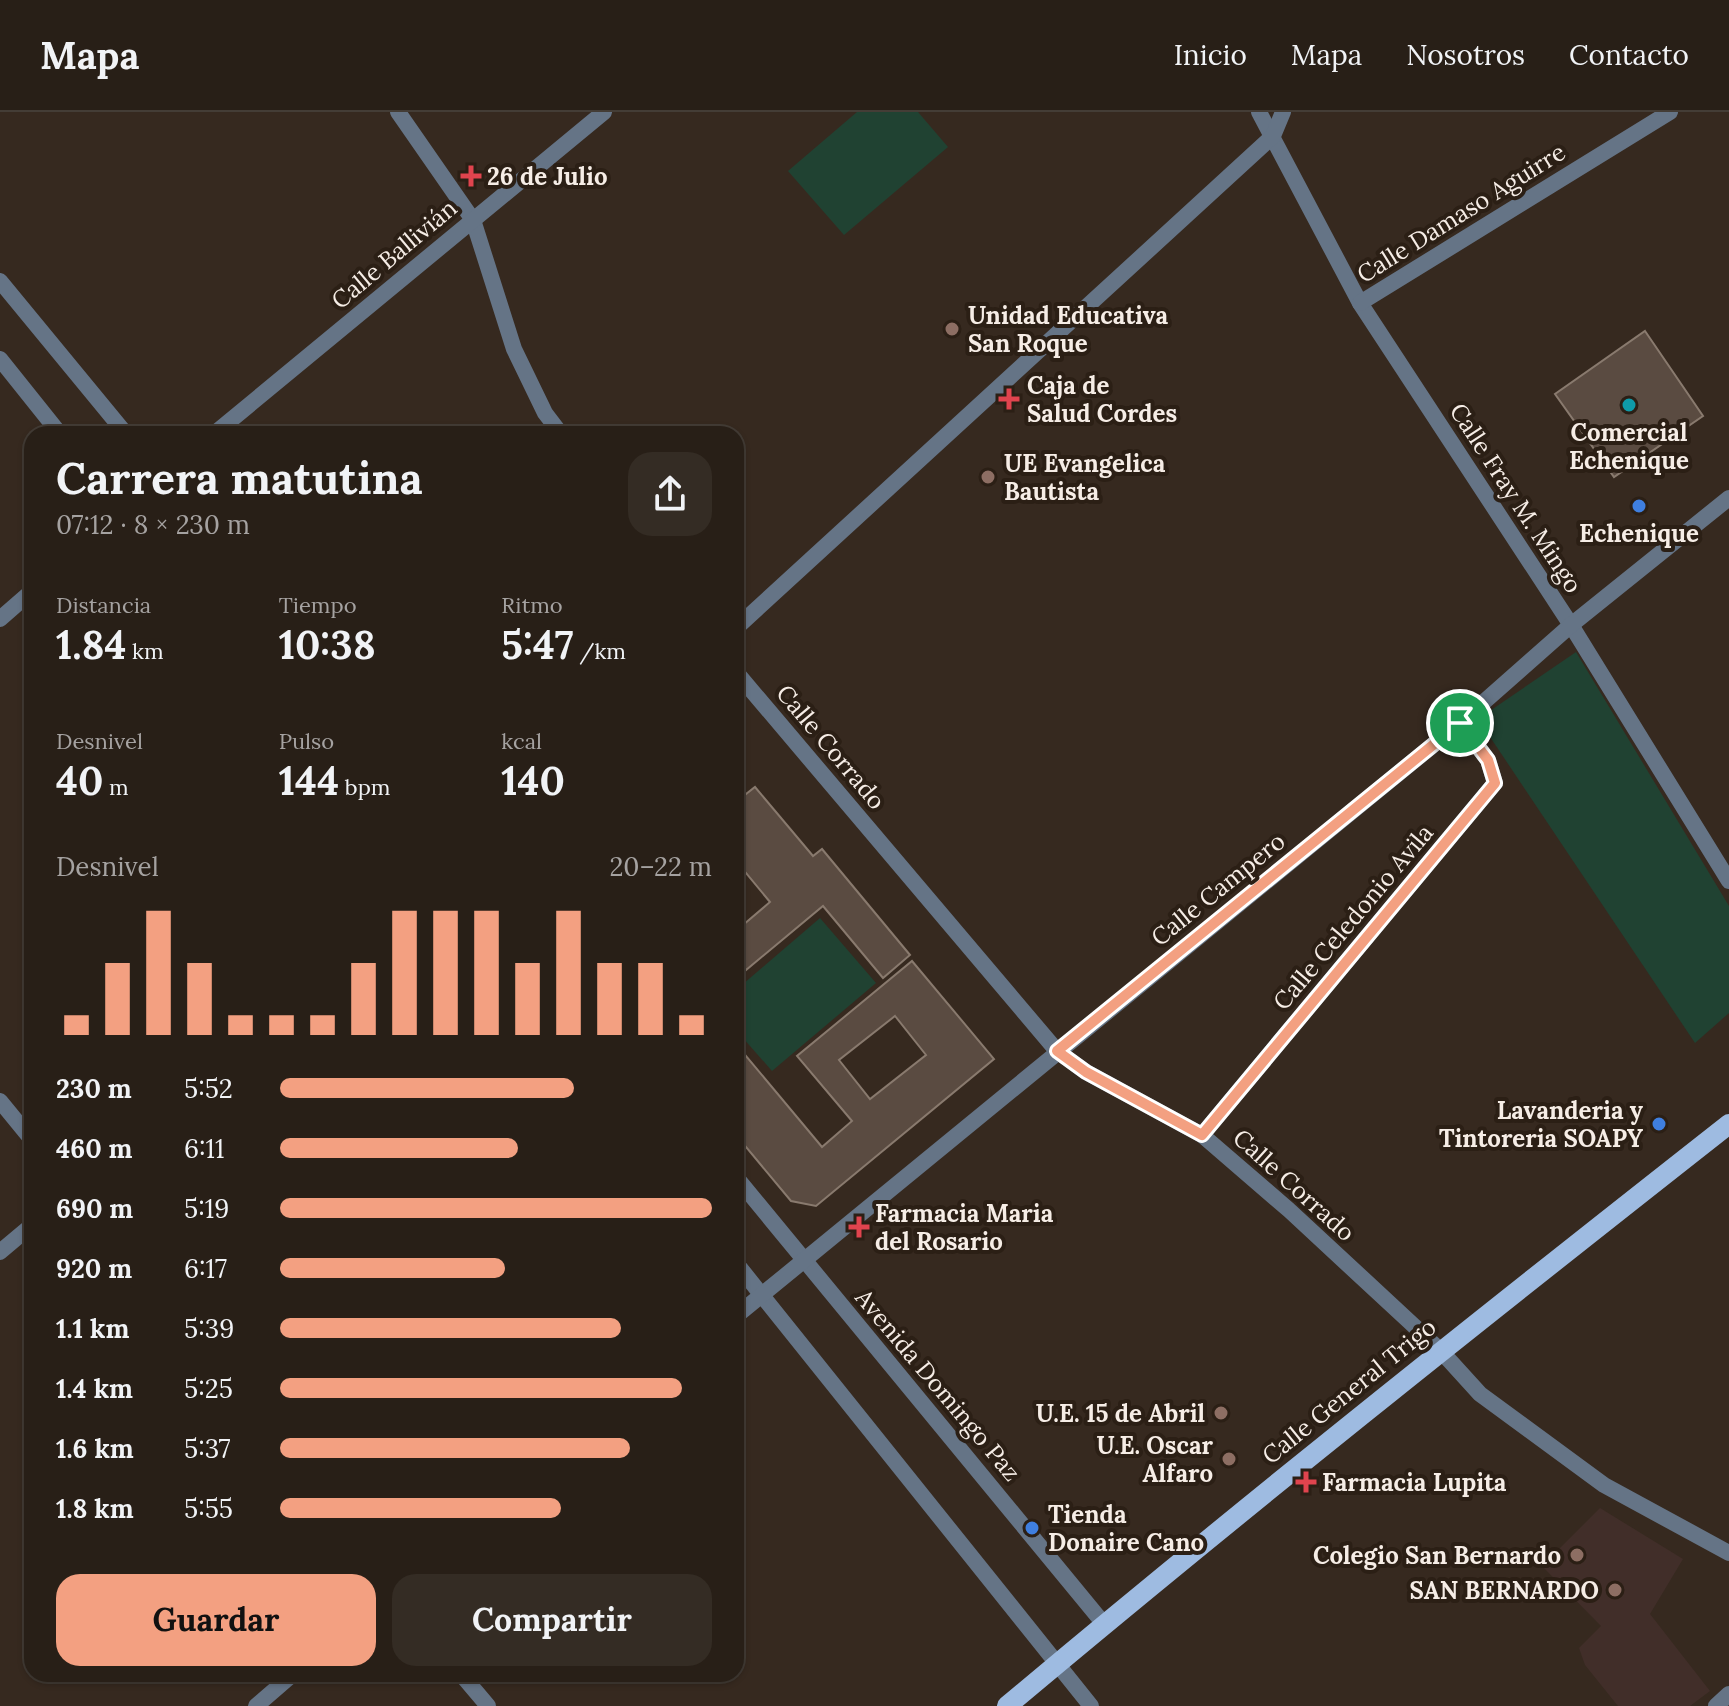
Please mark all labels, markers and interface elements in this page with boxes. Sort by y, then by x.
text: Mapa [40,31,139,79]
text: Inicio [1174,37,1247,73]
text: Mapa [1291,37,1362,73]
text: Nosotros [1406,37,1525,73]
text: Contacto [1569,37,1689,73]
street label: Calle Damaso Aguirre [1351,136,1571,290]
place label: 26 de Julio [487,161,608,192]
marker: 26 de Julio [462,167,480,185]
street label: Calle Ballivián [325,192,463,316]
place label: Unidad Educativa San Roque [968,300,1169,359]
marker: Unidad Educativa San Roque [943,320,961,338]
place label: Caja de Salud Cordes [1027,370,1177,429]
marker: Caja de Salud Cordes [998,388,1020,410]
marker: Comercial Echenique [1620,396,1638,414]
street label: Calle Fray M. Mingo [1443,397,1589,599]
place label: Comercial Echenique [1569,417,1689,476]
place label: UE Evangelica Bautista [1004,448,1166,507]
text: Carrera matutina [56,450,423,506]
button: share [628,452,712,536]
marker: UE Evangelica Bautista [979,468,997,486]
marker: Echenique [1630,497,1648,515]
text: 07:12 · 8 × 230 m [56,508,250,541]
place label: Echenique [1579,518,1699,549]
text: Distancia [56,591,151,619]
text: Tiempo [279,591,357,619]
text: Ritmo [501,591,563,619]
text: 1.84 [56,619,126,670]
text: 10:38 [279,619,376,670]
text: 5:47 [501,619,574,670]
text: km [126,637,164,665]
text: /km [574,637,626,665]
street label: Calle Corrado [770,678,892,816]
pin [1426,689,1494,757]
icon: arrive [1438,701,1482,745]
text: Desnivel [56,727,143,755]
text: Pulso [279,727,334,755]
text: kcal [501,727,542,755]
text: 40 [56,755,103,806]
text: 144 [279,755,339,806]
text: 140 [501,755,565,806]
text: m [103,773,129,801]
text: bpm [339,773,390,801]
street label: Calle Celedonio Avila [1266,818,1440,1016]
street label: Calle Campero [1145,825,1291,953]
text: Desnivel [56,850,159,883]
text: 20–22 m [609,850,712,883]
text: 230 m [56,1072,132,1105]
text: 5:52 [184,1072,233,1105]
place label: Lavanderia y Tintoreria SOAPY [1439,1095,1644,1154]
marker: Lavanderia y Tintoreria SOAPY [1650,1115,1668,1133]
street label: Calle Corrado [1226,1122,1362,1248]
text: 460 m [56,1132,132,1165]
text: 6:11 [184,1132,224,1165]
text: 690 m [56,1192,133,1225]
text: 5:19 [184,1192,229,1225]
place label: Farmacia Maria del Rosario [875,1198,1054,1257]
marker: Farmacia Maria del Rosario [850,1218,868,1236]
text: 920 m [56,1252,132,1285]
text: 6:17 [184,1252,227,1285]
street label: Avenida Domingo Paz [848,1282,1027,1487]
street label: Calle General Trigo [1256,1311,1442,1471]
text: 1.1 km [56,1312,129,1345]
text: 5:39 [184,1312,234,1345]
text: 1.4 km [56,1372,133,1405]
text: 5:25 [184,1372,233,1405]
place label: U.E. 15 de Abril [1036,1398,1205,1429]
marker: U.E. 15 de Abril [1212,1404,1230,1422]
place label: U.E. Oscar Alfaro [1096,1430,1213,1489]
text: 1.6 km [56,1432,134,1465]
text: 5:37 [184,1432,231,1465]
marker: U.E. Oscar Alfaro [1220,1450,1238,1468]
place label: Farmacia Lupita [1322,1467,1507,1498]
marker: Farmacia Lupita [1297,1473,1315,1491]
text: 1.8 km [56,1492,134,1525]
text: 5:55 [184,1492,233,1525]
place label: Tienda Donaire Cano [1048,1499,1204,1558]
marker: Tienda Donaire Cano [1023,1519,1041,1537]
place label: Colegio San Bernardo [1313,1540,1561,1571]
marker: Colegio San Bernardo [1568,1546,1586,1564]
button: Guardar [56,1574,376,1666]
button: Compartir [392,1574,712,1666]
place label: SAN BERNARDO [1410,1575,1599,1606]
marker: SAN BERNARDO [1606,1581,1624,1599]

